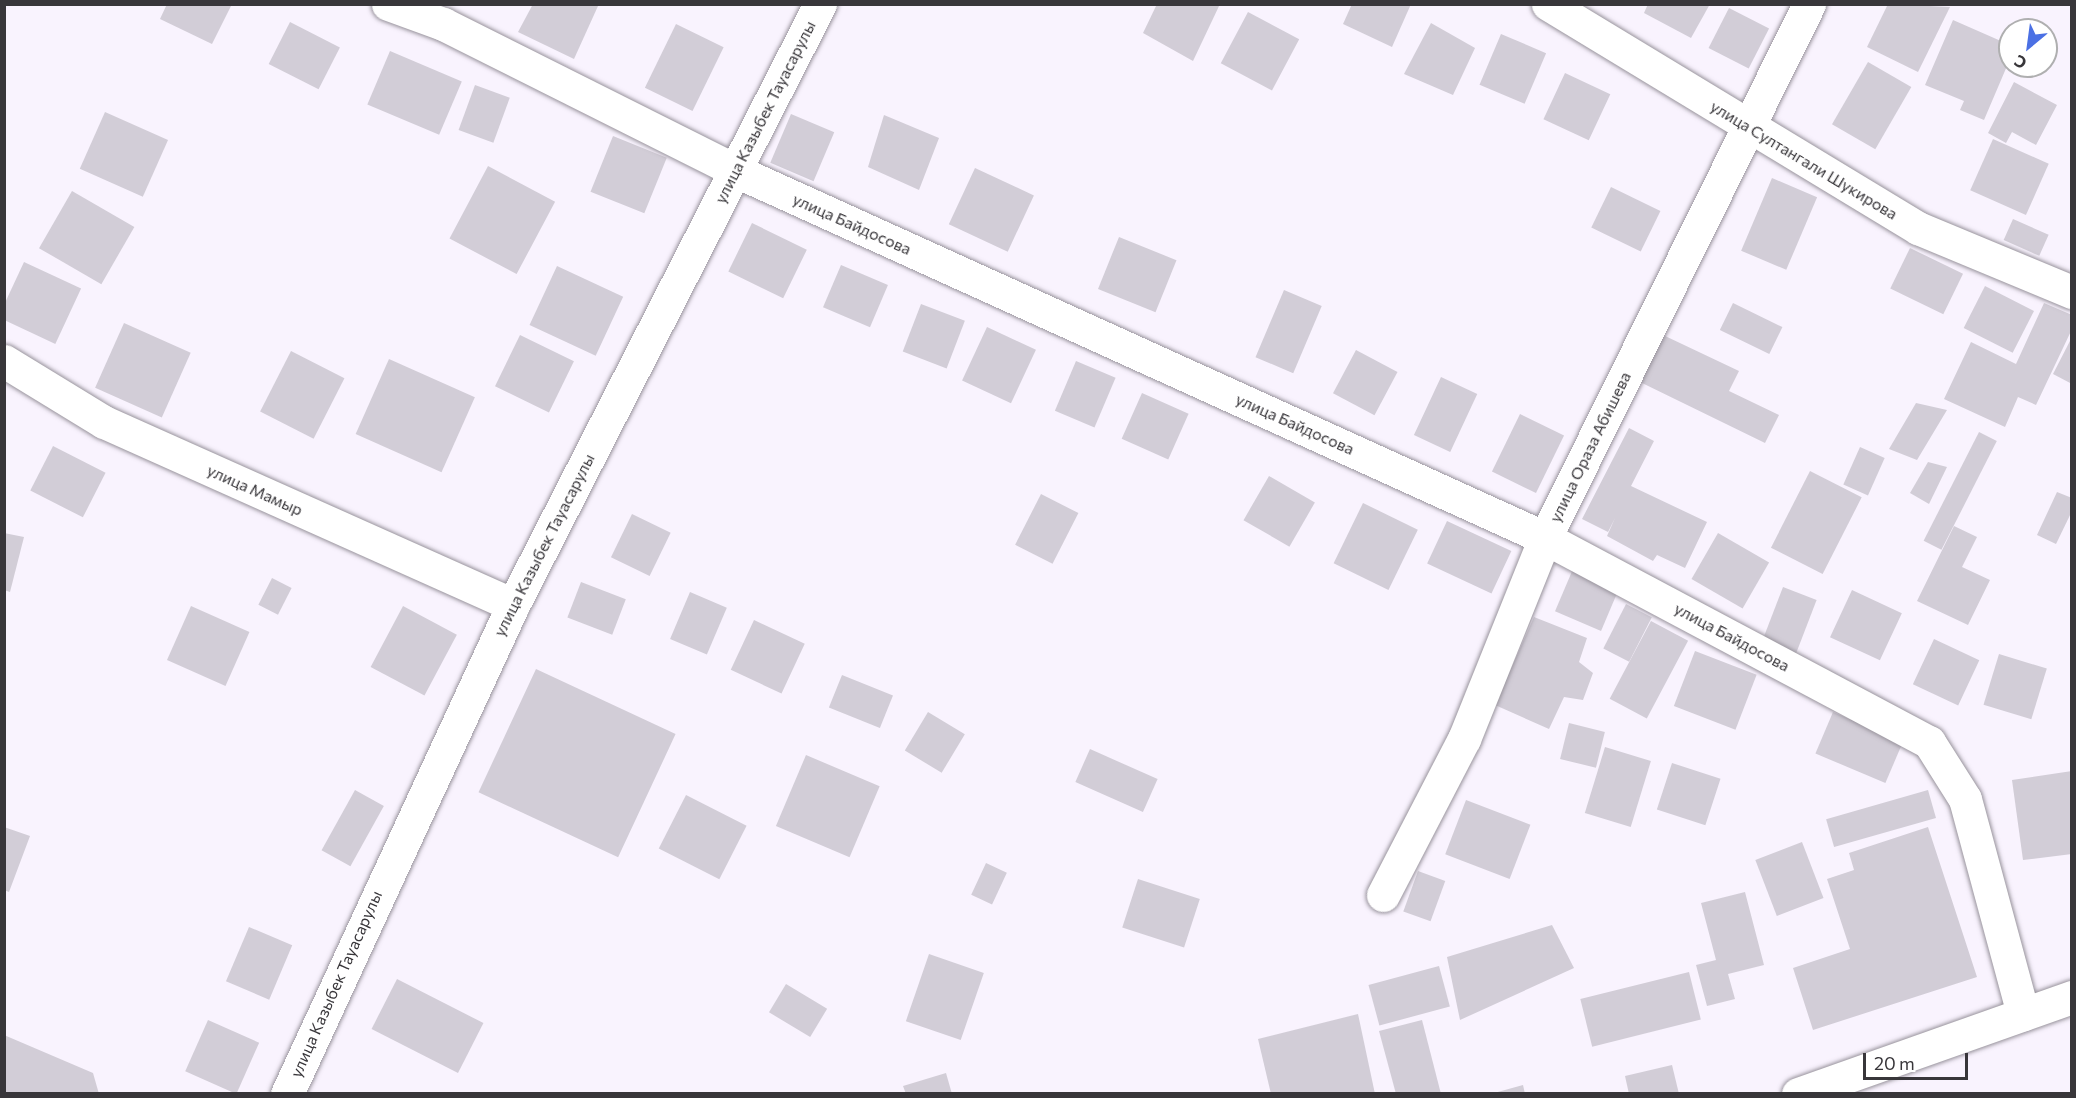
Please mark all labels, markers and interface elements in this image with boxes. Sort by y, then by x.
street label: улица Казыбек Тауасарулы [711,18,819,206]
north arrow [1998,18,2058,78]
text: С [2011,51,2029,73]
street label: улица Султангали Шукирова [1707,97,1901,223]
street label: улица Байдосова [790,189,914,259]
street label: улица Ораза Абишева [1545,369,1635,525]
street label: улица Байдосова [1233,389,1357,459]
street label: улица Казыбек Тауасарулы [490,451,598,639]
street label: улица Мамыр [204,460,306,520]
street label: улица Байдосова [1671,599,1793,675]
street label: улица Казыбек Тауасарулы [286,888,386,1080]
scale bar [1866,1041,1971,1079]
text: 20 m [1874,1052,1915,1074]

